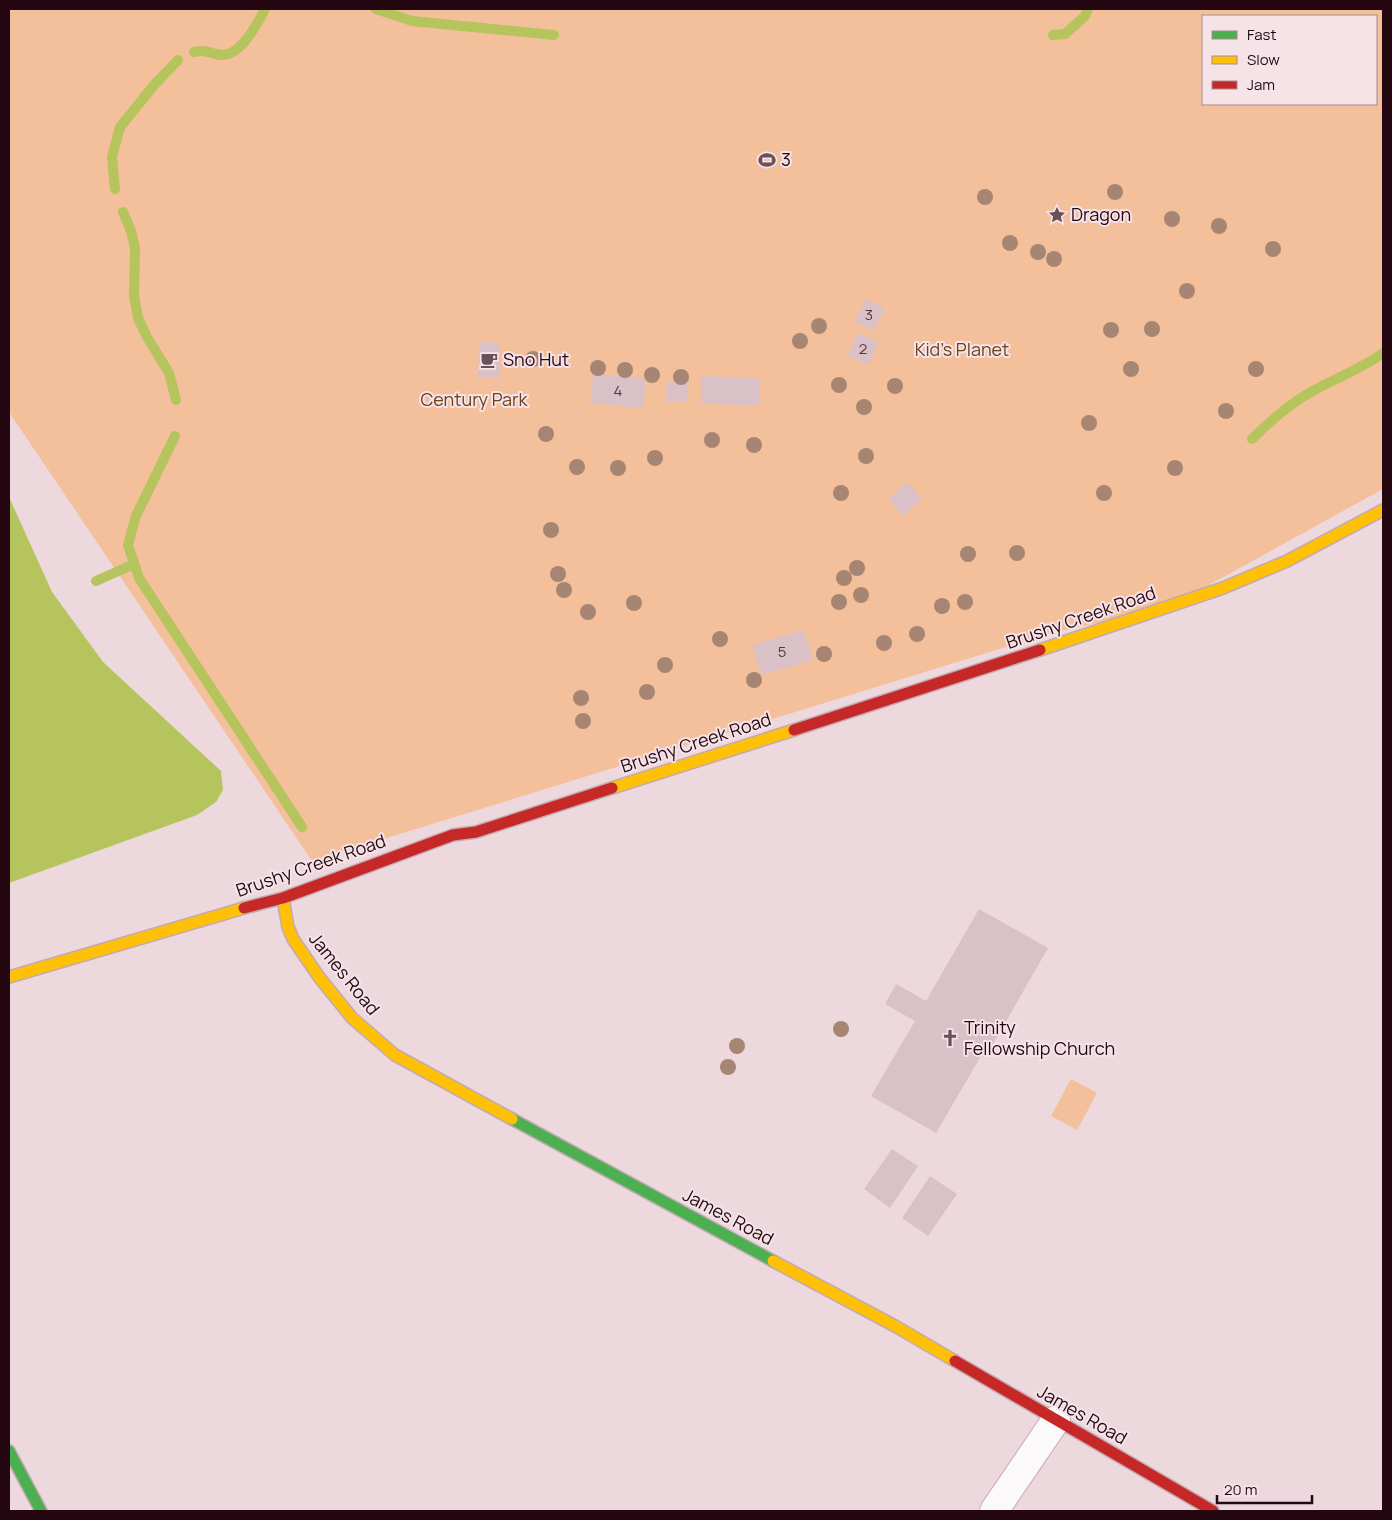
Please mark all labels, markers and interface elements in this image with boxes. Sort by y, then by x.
legend [1202,15,1377,105]
text: Fast [1247,24,1276,45]
text: Slow [1247,49,1280,70]
text: Jam [1247,74,1275,95]
place label: 3 [781,147,791,171]
sports icon: 3 [757,150,777,170]
place label: Dragon [1071,202,1131,226]
place icon: Dragon [1047,205,1067,225]
house number: 3 [865,304,873,325]
park label: Kid's Planet [915,337,1009,361]
house number: 2 [859,338,867,359]
place label: Sno Hut [503,347,569,371]
cafe icon: Sno Hut [479,350,499,370]
house number: 4 [614,380,623,401]
park label: Century Park [420,387,529,411]
street label: Brushy Creek Road [1003,580,1159,654]
house number: 5 [778,641,786,662]
street label: Brushy Creek Road [617,706,774,778]
street label: Brushy Creek Road [233,828,389,902]
street label: James Road [304,927,386,1020]
place label: Trinity Fellowship Church [964,1015,1115,1060]
church icon: Trinity Fellowship Church [940,1028,960,1048]
street label: James Road [679,1182,778,1250]
street label: James Road [1033,1379,1132,1449]
scale bar [1217,1472,1312,1504]
text: 20 m [1224,1479,1257,1500]

